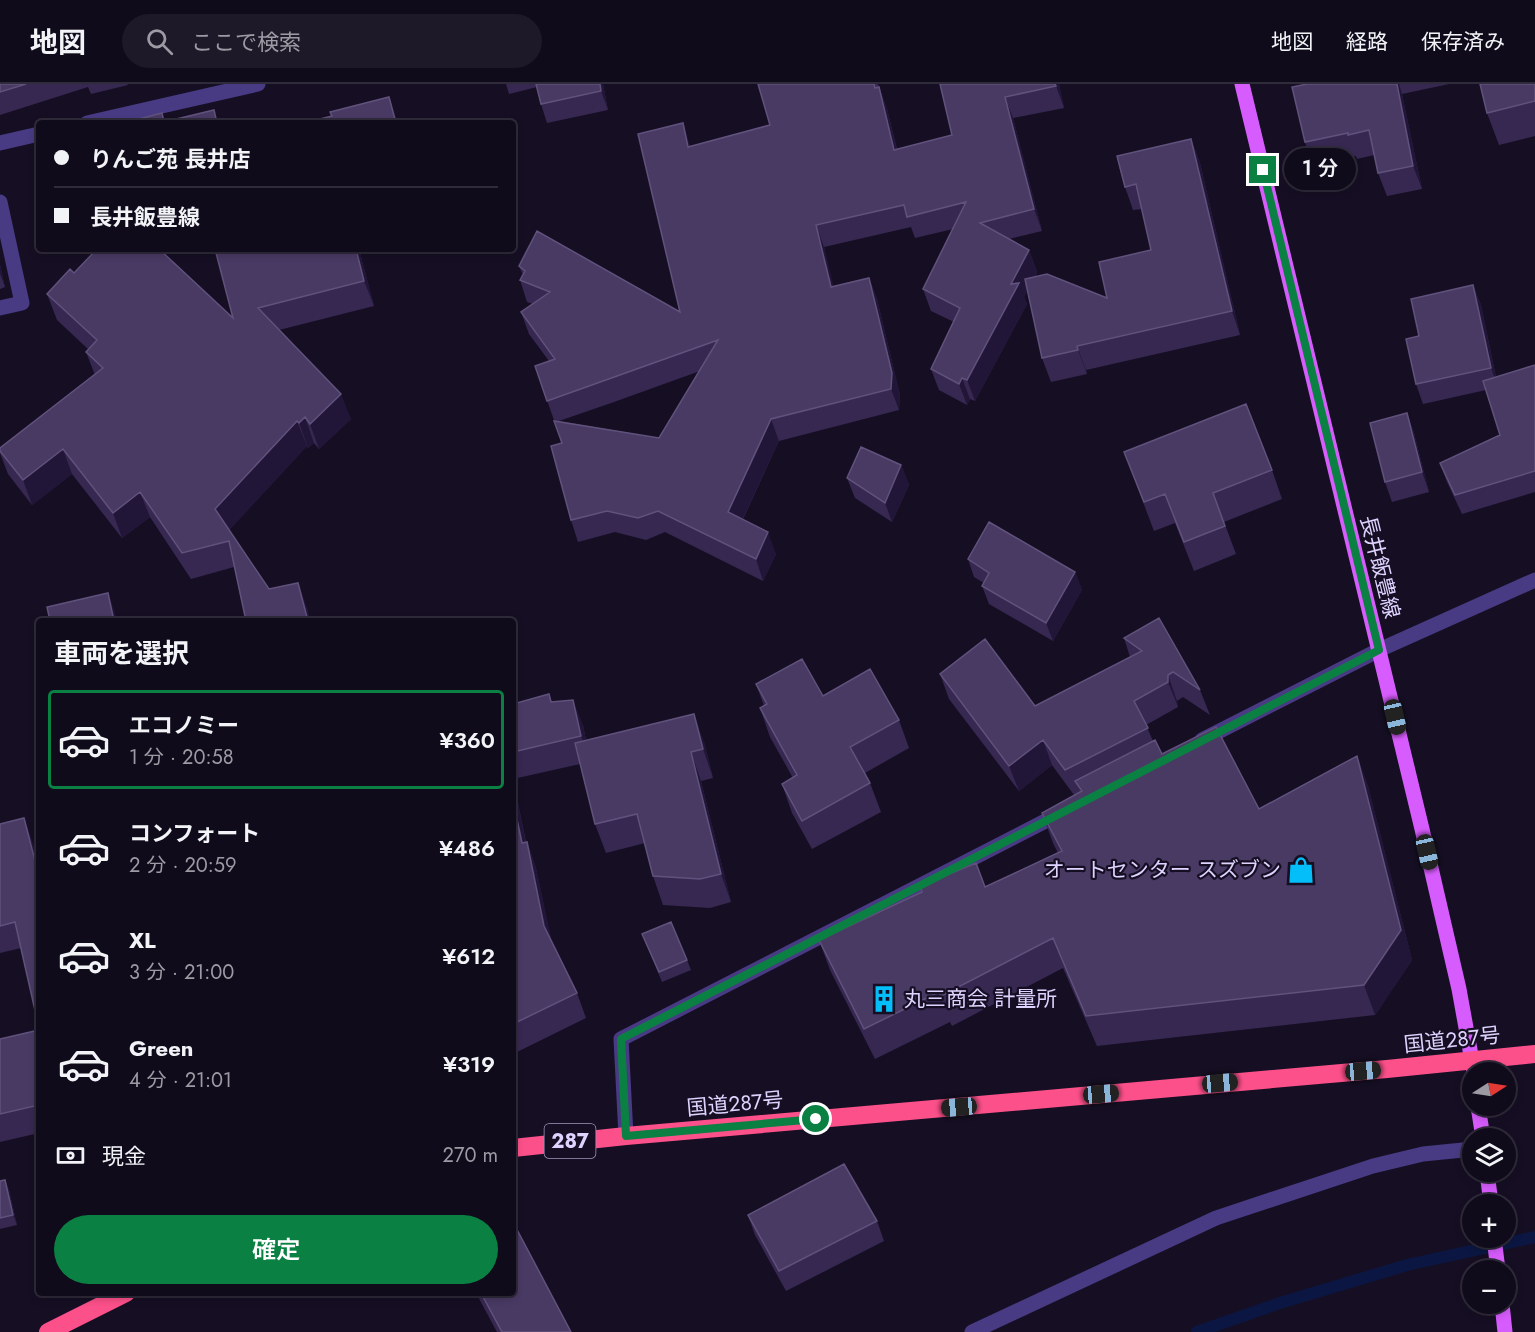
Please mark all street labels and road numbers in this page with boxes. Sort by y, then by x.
street label: 長井飯豊線 [1353,512,1407,622]
street label: 国道287号 [1402,1020,1502,1060]
street label: 国道287号 [685,1085,785,1123]
road number: 287 [544,1124,596,1158]

